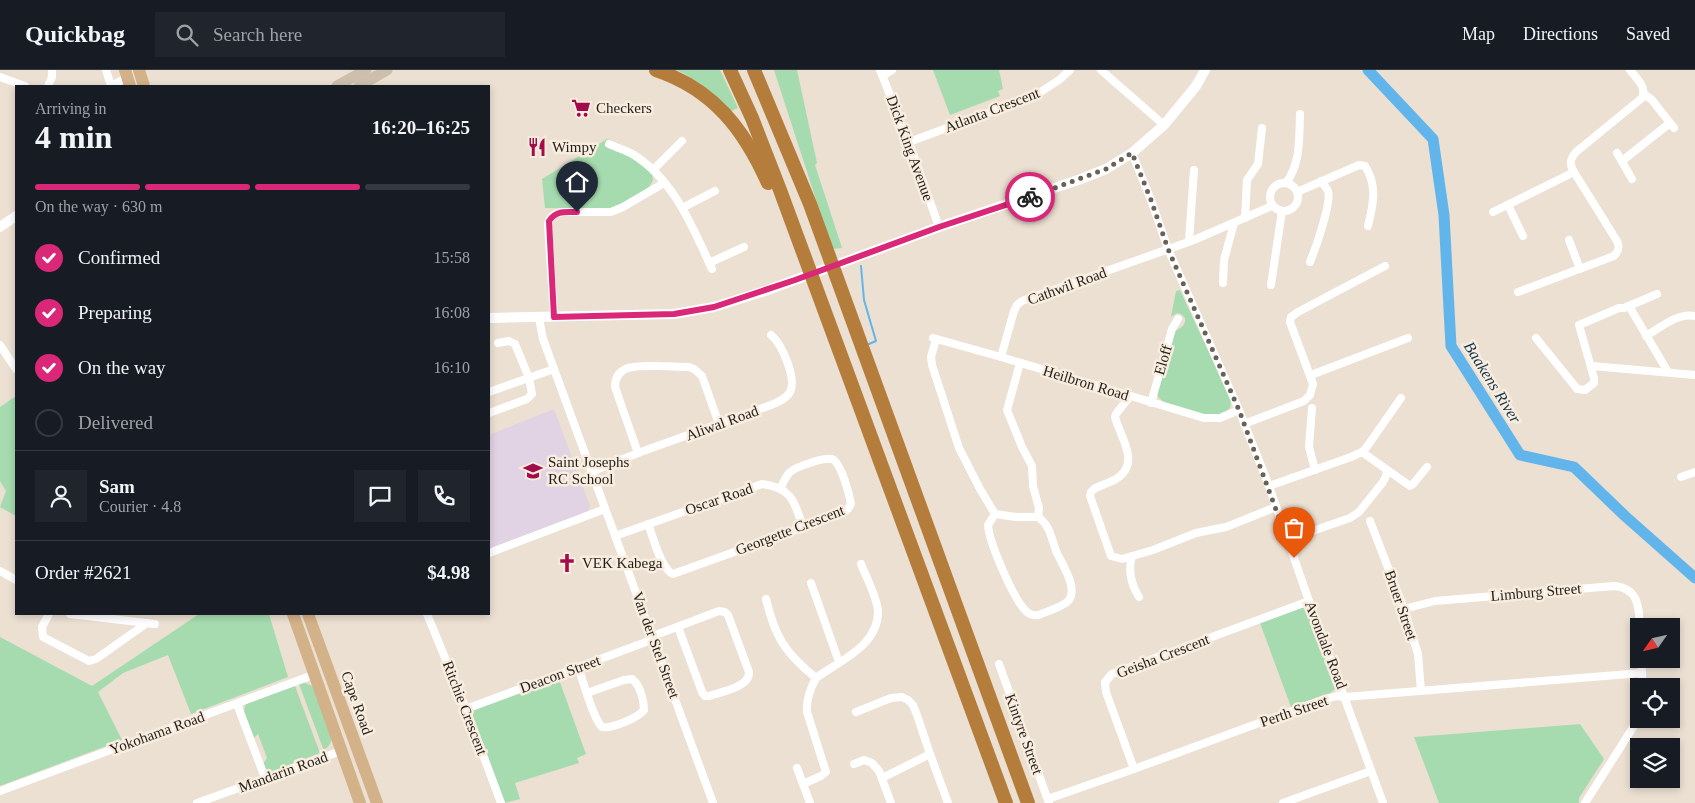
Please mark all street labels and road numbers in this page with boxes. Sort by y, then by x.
street label: Atlanta Crescent [942,84,1042,135]
street label: Dick King Avenue [883,93,937,203]
street label: Cathwil Road [1025,264,1109,308]
street label: Eloff [1151,343,1175,377]
street label: Heilbron Road [1041,362,1131,404]
street label: Aliwal Road [683,402,761,444]
street label: Oscar Road [683,480,755,518]
street label: Georgette Crescent [733,502,847,558]
street label: Bruer Street [1382,568,1421,643]
street label: Limburg Street [1490,580,1583,604]
street label: Van der Stel Street [629,590,683,701]
street label: Avondale Road [1302,599,1350,692]
street label: Geisha Crescent [1114,631,1212,681]
street label: Deacon Street [518,652,603,696]
street label: Ritchie Crescent [440,659,491,758]
street label: Cape Road [338,669,376,737]
street label: Kintyre Street [1002,692,1046,777]
street label: Perth Street [1258,692,1331,730]
street label: Yokohama Road [107,708,207,758]
street label: Mandarin Road [236,748,330,796]

